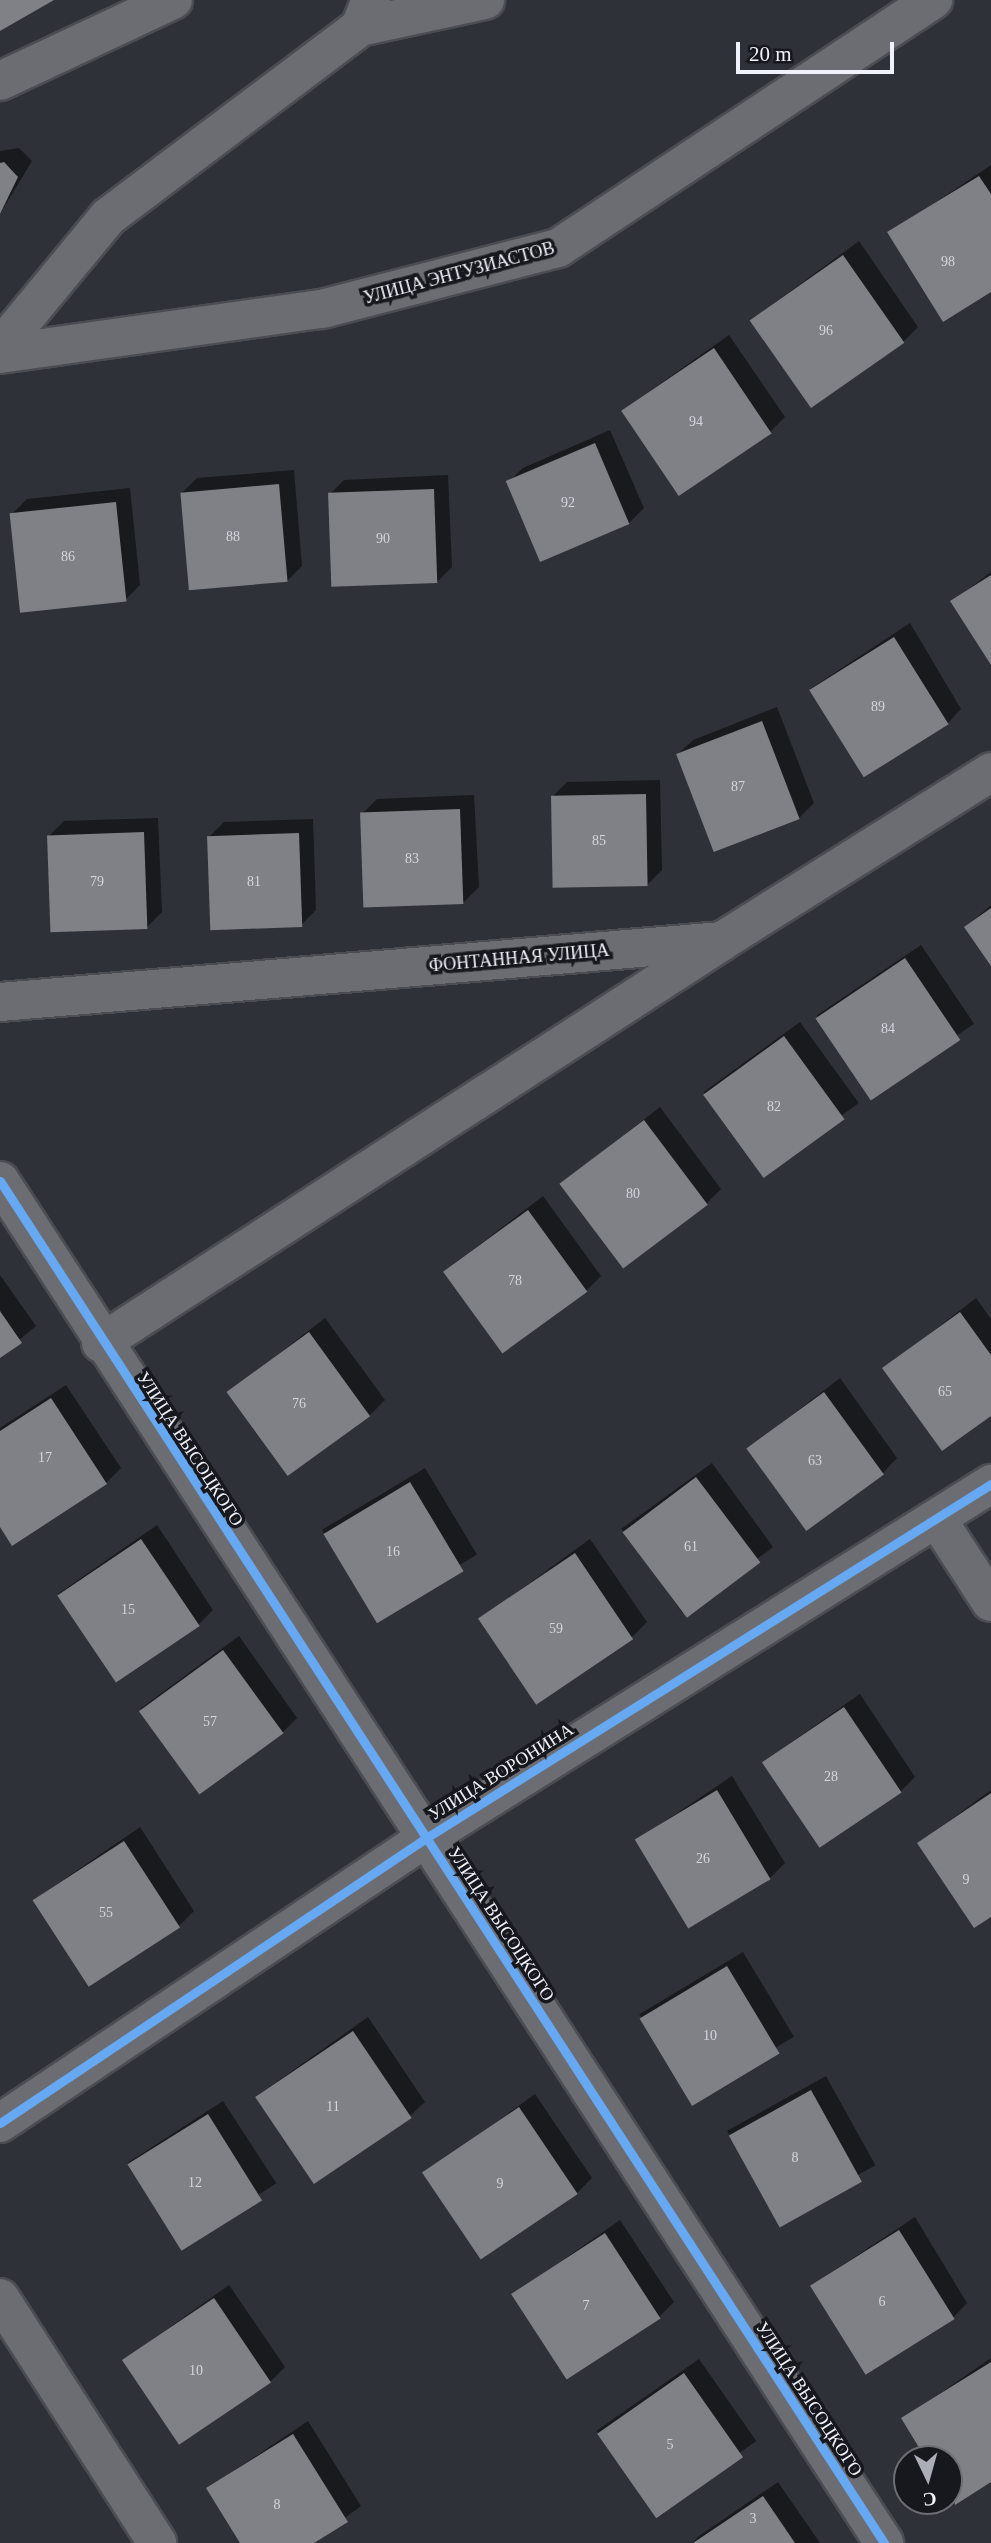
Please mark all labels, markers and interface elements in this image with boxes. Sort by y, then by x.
scale bar [739,28,897,72]
text: 20 m [749,42,792,66]
street label: УЛИЦА ЭНТУЗИАСТОВ [361,237,557,309]
house number: 98 [941,254,955,270]
house number: 96 [819,323,833,339]
house number: 94 [689,414,703,430]
house number: 92 [561,495,575,511]
house number: 88 [226,529,240,545]
house number: 90 [376,531,390,547]
house number: 86 [61,549,75,565]
house number: 89 [871,699,885,715]
house number: 87 [731,779,745,795]
house number: 85 [592,833,606,849]
house number: 83 [405,851,419,867]
house number: 79 [90,874,104,890]
house number: 81 [247,874,261,890]
street label: ФОНТАННАЯ УЛИЦА [428,939,610,977]
house number: 84 [881,1021,895,1037]
house number: 82 [767,1099,781,1115]
house number: 80 [626,1186,640,1202]
house number: 78 [508,1273,522,1289]
street label: УЛИЦА ВЫСОЦКОГО [132,1368,248,1530]
house number: 65 [938,1384,952,1400]
house number: 76 [292,1396,306,1412]
house number: 17 [38,1450,52,1466]
house number: 63 [808,1453,822,1469]
house number: 61 [684,1539,698,1555]
house number: 16 [386,1544,400,1560]
house number: 15 [121,1602,135,1618]
house number: 59 [549,1621,563,1637]
house number: 57 [203,1714,217,1730]
street label: УЛИЦА ВОРОНИНА [425,1719,577,1825]
house number: 28 [824,1769,838,1785]
street label: УЛИЦА ВЫСОЦКОГО [443,1843,559,2005]
house number: 26 [696,1851,710,1867]
house number: 9 [962,1872,970,1888]
house number: 55 [99,1905,113,1921]
house number: 10 [703,2028,717,2044]
house number: 11 [326,2099,340,2115]
house number: 8 [792,2150,798,2166]
house number: 12 [188,2175,202,2191]
house number: 9 [496,2176,504,2192]
house number: 6 [878,2294,886,2310]
house number: 7 [582,2298,590,2314]
street label: УЛИЦА ВЫСОЦКОГО [751,2318,867,2480]
house number: 10 [189,2363,203,2379]
house number: 5 [666,2437,674,2453]
north arrow [893,2445,963,2515]
text: С [922,2488,937,2510]
house number: 8 [274,2497,280,2513]
house number: 3 [750,2511,756,2527]

